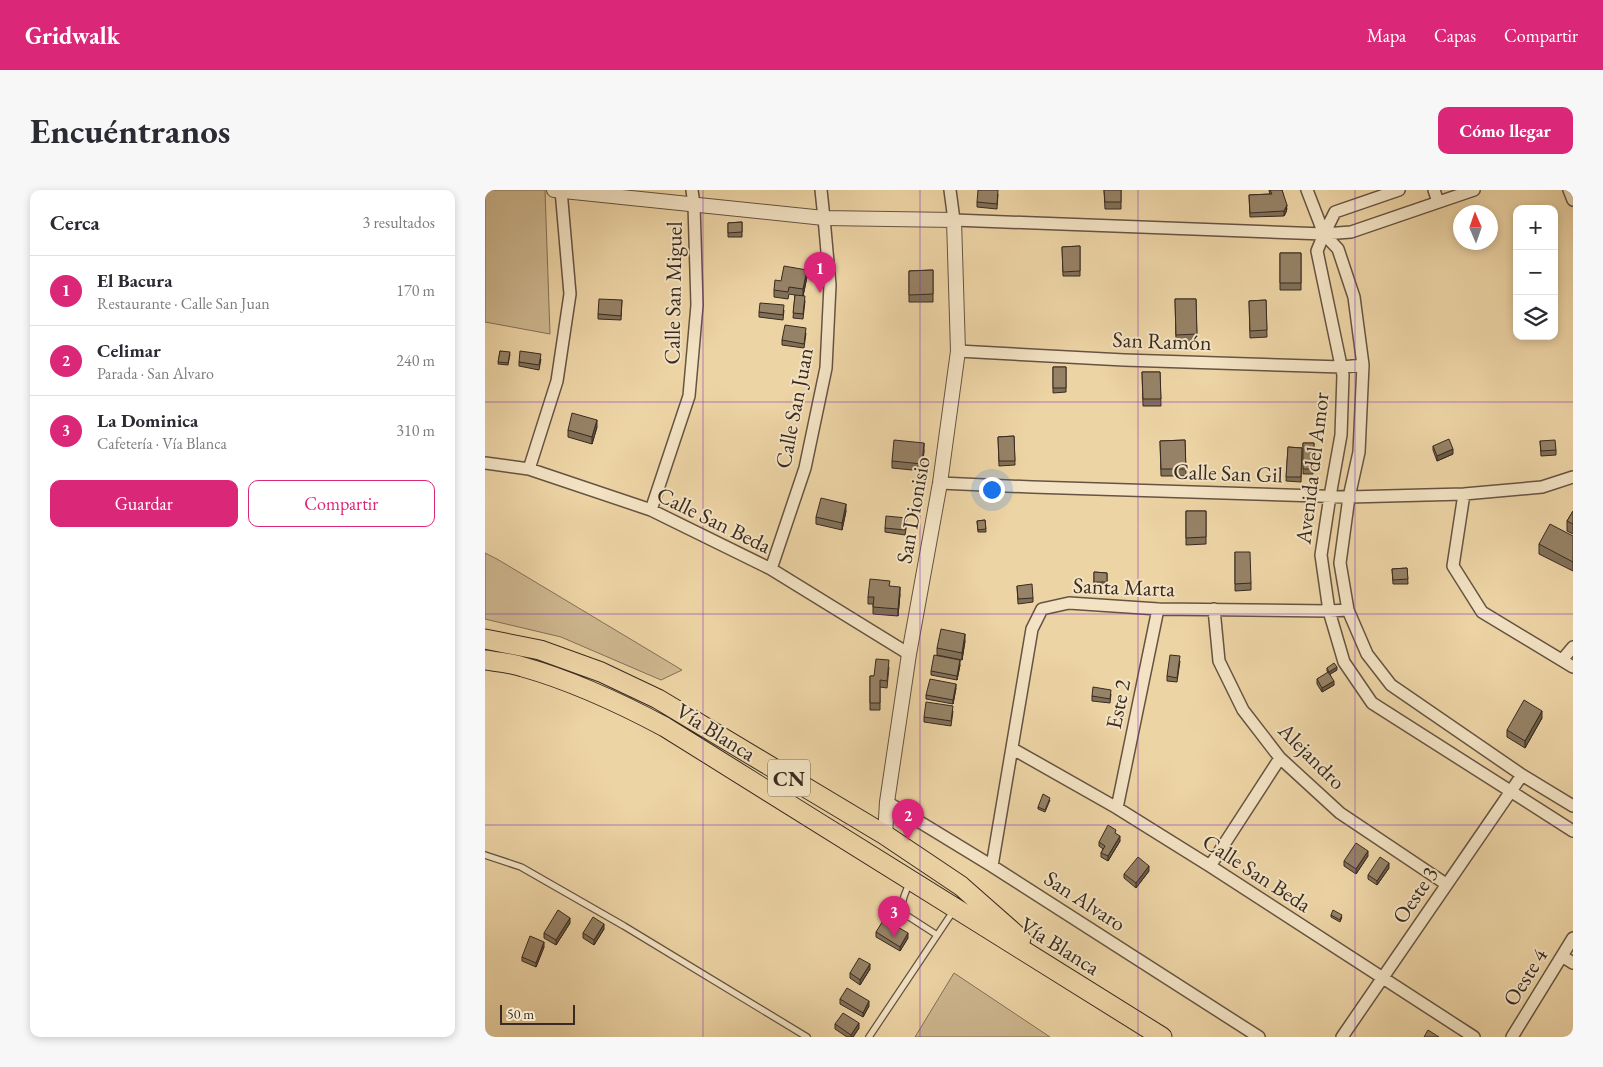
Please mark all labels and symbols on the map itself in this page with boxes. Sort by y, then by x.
north arrow [1453,205,1498,250]
street label: Calle San Miguel [657,221,689,365]
pin: 1 [804,252,836,293]
street label: San Ramón [1112,325,1212,357]
street label: Calle San Juan [768,345,820,471]
street label: Avenida del Amor [1288,390,1336,547]
street label: San Dionisio [889,454,937,566]
street label: Calle San Gil [1173,457,1283,489]
your location [979,477,1005,503]
street label: Calle San Beda [652,480,776,560]
street label: Santa Marta [1073,571,1176,603]
street label: Este 2 [1099,676,1137,731]
street label: Vía Blanca [671,696,762,768]
street label: Alejandro [1271,715,1352,796]
road number: CN [768,760,810,796]
pin: 2 [892,799,924,840]
street label: Calle San Beda [1197,827,1317,919]
street label: Oeste 3 [1385,861,1445,929]
street label: San Alvaro [1039,864,1132,938]
pin: 3 [878,896,910,937]
street label: Vía Blanca [1015,910,1106,982]
street label: Oeste 4 [1496,942,1554,1011]
scale bar [500,1002,575,1025]

